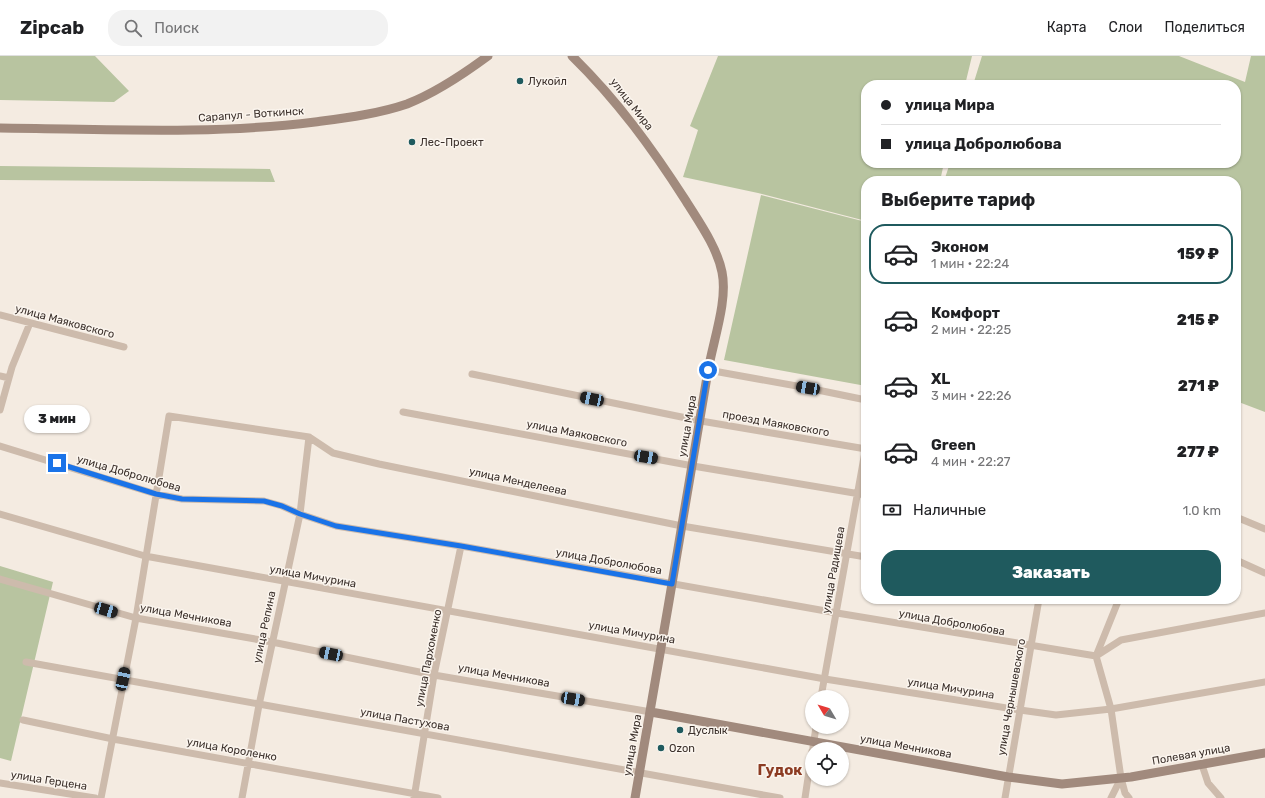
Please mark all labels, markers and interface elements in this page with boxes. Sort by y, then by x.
search box [108,10,388,46]
text: Zipcab [20,16,84,39]
icon: search [122,17,144,39]
text: Поиск [154,19,199,37]
text: Карта [1047,19,1087,36]
text: Слои [1109,19,1143,36]
text: Поделиться [1165,19,1245,36]
place label: Лукойл [528,75,567,88]
marker: Лукойл [515,76,525,86]
street label: улица Мира [607,76,656,133]
text: улица Мира [905,96,995,114]
street label: Сарапул - Воткинск [198,104,304,125]
text: улица Добролюбова [905,135,1062,153]
place label: Лес-Проект [420,136,484,149]
marker: Лес-Проект [407,137,417,147]
text: Выберите тариф [881,189,1035,211]
icon: car [883,236,919,272]
text: Эконом [931,238,989,256]
text: 159 ₽ [1177,245,1219,263]
text: 1 мин · 22:24 [931,256,1009,271]
street label: улица Маяковского [14,302,116,341]
icon: car [883,302,919,338]
text: Комфорт [931,304,1000,322]
text: 215 ₽ [1177,311,1219,329]
text: 2 мин · 22:25 [931,322,1011,337]
route start [699,361,717,379]
icon: car [883,368,919,404]
text: XL [931,370,950,388]
text: 271 ₽ [1178,377,1219,395]
car [795,380,821,396]
text: 3 мин · 22:26 [931,388,1011,403]
car [579,391,605,407]
street label: улица Мира [676,394,699,458]
callout: 3 мин [24,405,90,433]
street label: проезд Маяковского [721,408,830,439]
text: 3 мин [38,411,76,426]
street label: улица Маяковского [526,417,628,450]
icon: car [883,434,919,470]
text: Green [931,436,976,454]
text: 277 ₽ [1177,443,1219,461]
car [633,449,659,465]
street label: улица Добролюбова [75,452,182,495]
route end [48,454,66,472]
text: 4 мин · 22:27 [931,454,1011,469]
street label: улица Менделеева [468,465,568,498]
icon: cash [881,499,903,521]
text: Наличные [913,501,986,519]
text: 1.0 km [1183,503,1221,518]
street label: улица Радищева [819,526,848,615]
street label: улица Добролюбова [555,546,663,577]
button: Заказать [881,550,1221,596]
street label: улица Мичурина [269,562,357,591]
street label: улица Репина [250,590,278,664]
car [93,601,119,619]
street label: улица Мечникова [139,601,233,630]
street label: улица Добролюбова [898,607,1006,638]
street label: улица Пархоменко [413,608,444,708]
street label: улица Мичурина [588,618,676,647]
street label: улица Чернышевского [995,638,1028,757]
car [318,646,344,662]
street label: улица Мечникова [457,661,551,690]
car [115,666,131,692]
street label: улица Мичурина [907,675,995,702]
north arrow [805,690,849,734]
map controls [805,690,849,786]
car [560,691,586,707]
street label: улица Пастухова [359,705,451,734]
street label: улица Мира [621,713,644,777]
place label: Дуслык [688,724,728,737]
marker: Дуслык [675,725,685,735]
street label: улица Мечникова [859,732,953,761]
street label: улица Короленко [186,735,278,764]
street label: Полевая улица [1151,741,1231,768]
place label: Ozon [669,742,695,755]
button: locate [805,742,849,786]
marker: Ozon [656,743,666,753]
district label: Гудок [758,761,802,779]
street label: улица Герцена [10,768,88,793]

